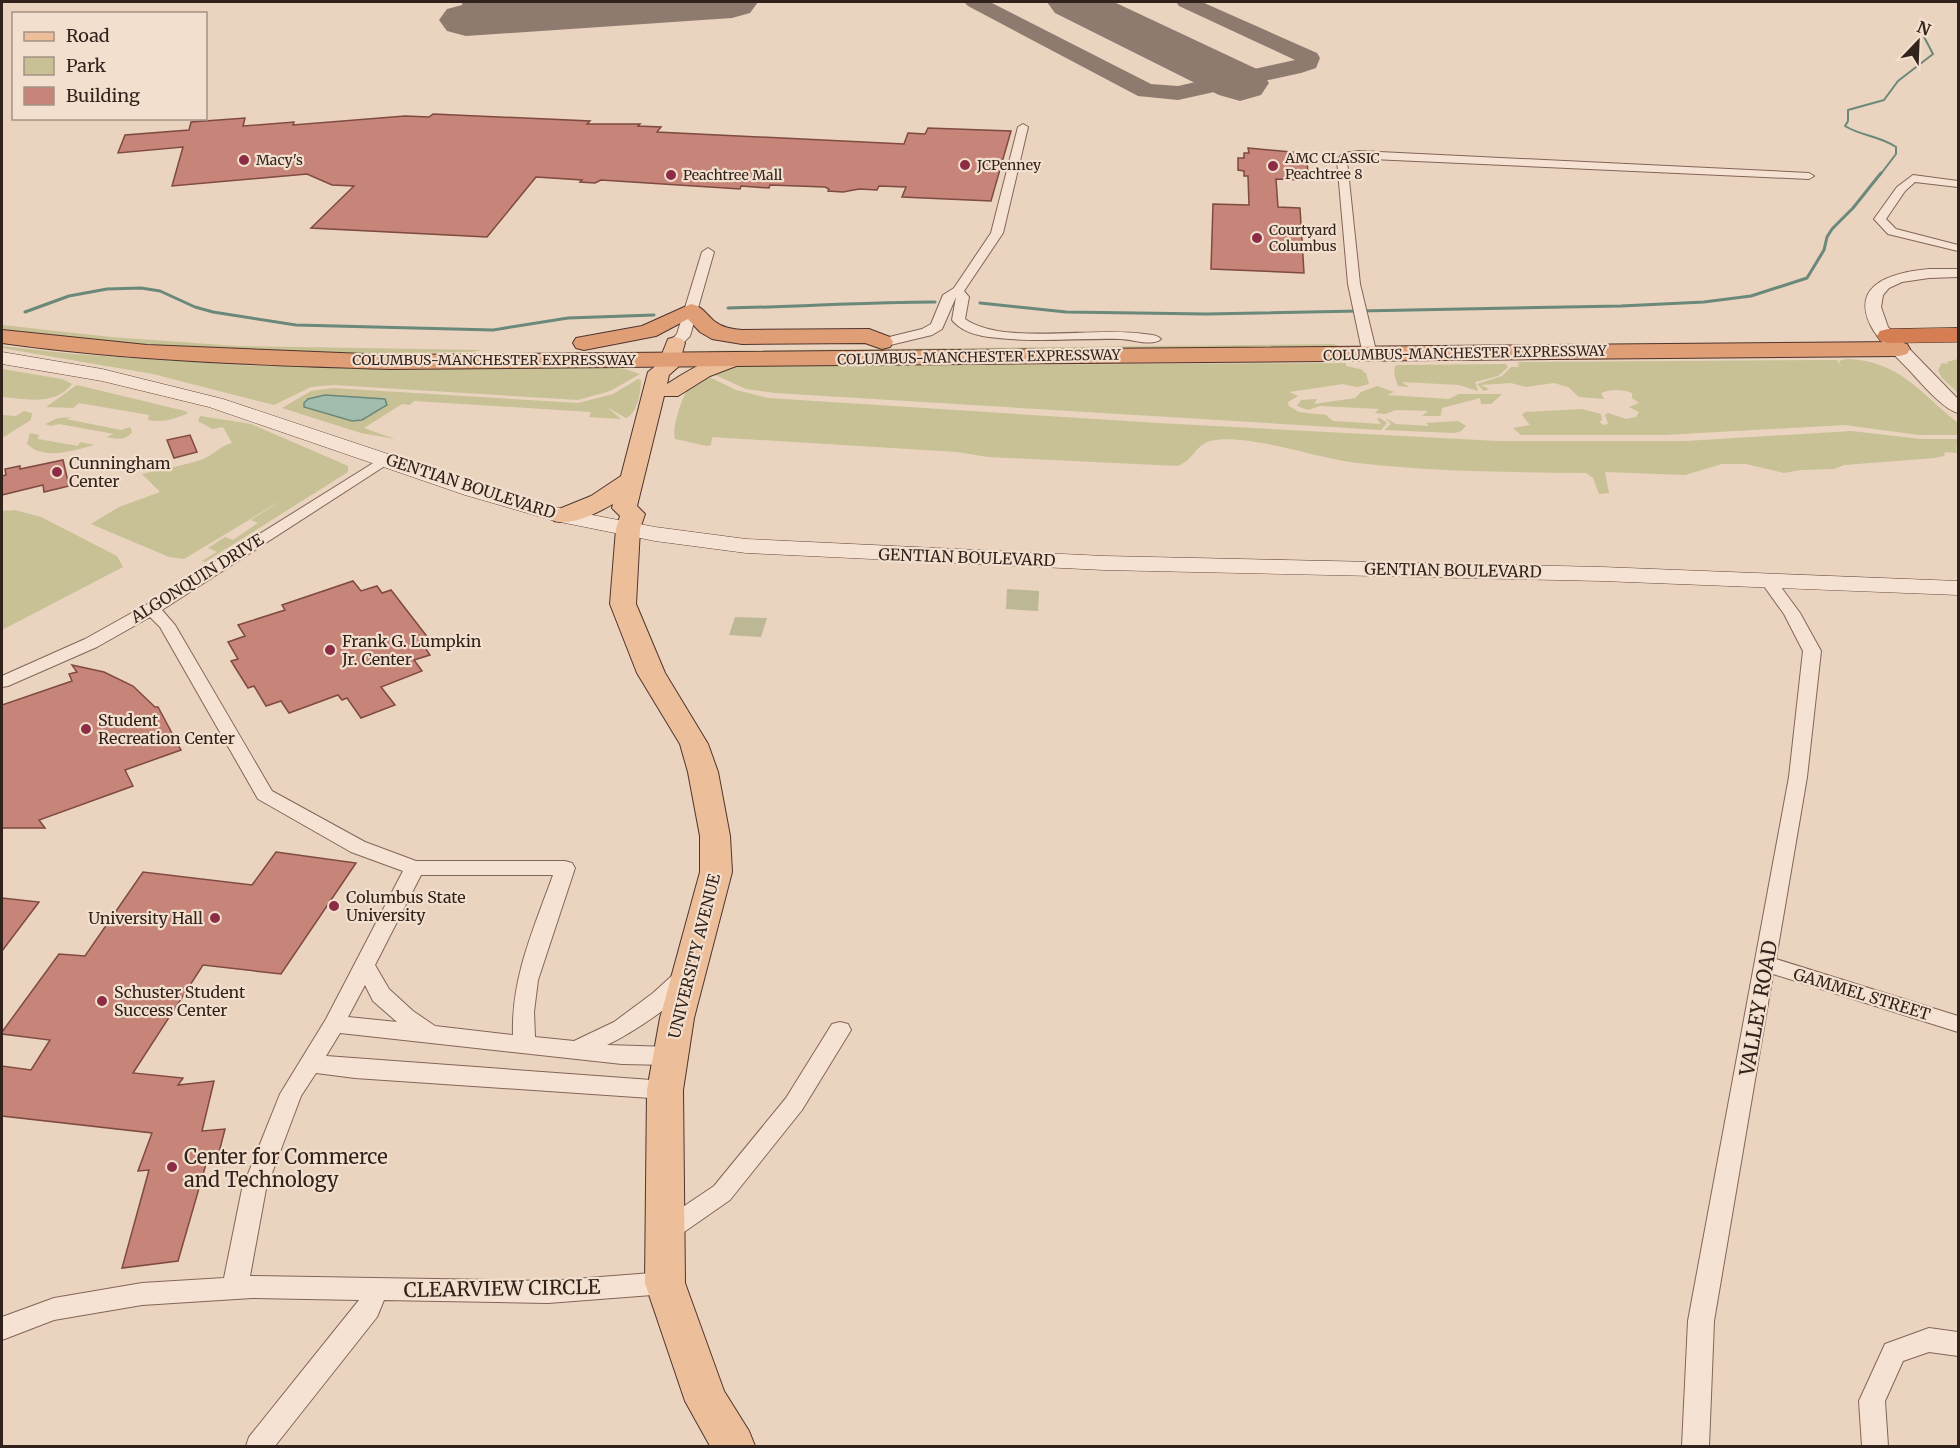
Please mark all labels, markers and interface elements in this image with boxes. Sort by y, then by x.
legend [12,12,207,120]
north arrow [1888,12,1948,72]
text: N [1914,17,1934,40]
text: Road [66,24,110,47]
text: Park [66,54,107,77]
text: Building [66,84,140,107]
place label: AMC CLASSIC Peachtree 8 [1284,149,1380,183]
place label: Macy's [256,151,303,169]
marker: Macy's [237,153,251,167]
place label: JCPenney [976,156,1042,174]
marker: JCPenney [958,158,972,172]
marker: AMC CLASSIC Peachtree 8 [1266,159,1280,173]
place label: Peachtree Mall [683,166,783,184]
marker: Peachtree Mall [664,168,678,182]
place label: Courtyard Columbus [1269,221,1337,255]
marker: Courtyard Columbus [1250,231,1264,245]
street label: COLUMBUS-MANCHESTER EXPRESSWAY [1323,342,1608,364]
street label: COLUMBUS-MANCHESTER EXPRESSWAY [837,346,1122,368]
street label: COLUMBUS-MANCHESTER EXPRESSWAY [352,351,637,369]
street label: GENTIAN BOULEVARD [384,449,558,523]
place label: Cunningham Center [69,453,171,491]
marker: Cunningham Center [50,465,64,479]
street label: ALGONQUIN DRIVE [126,529,268,627]
street label: GENTIAN BOULEVARD [878,544,1056,570]
street label: GENTIAN BOULEVARD [1364,558,1542,582]
place label: Frank G. Lumpkin Jr. Center [341,631,482,669]
marker: Frank G. Lumpkin Jr. Center [323,643,337,657]
place label: Student Recreation Center [98,710,235,748]
marker: Student Recreation Center [79,722,93,736]
street label: UNIVERSITY AVENUE [664,871,724,1041]
place label: Columbus State University [346,887,466,925]
marker: Columbus State University [327,899,341,913]
place label: University Hall [88,908,203,928]
marker: University Hall [208,911,222,925]
street label: VALLEY ROAD [1734,938,1782,1079]
street label: GAMMEL STREET [1791,964,1933,1024]
place label: Schuster Student Success Center [114,982,246,1020]
marker: Schuster Student Success Center [95,994,109,1008]
place label: Center for Commerce and Technology [184,1144,388,1192]
marker: Center for Commerce and Technology [165,1160,179,1174]
street label: CLEARVIEW CIRCLE [403,1274,601,1302]

